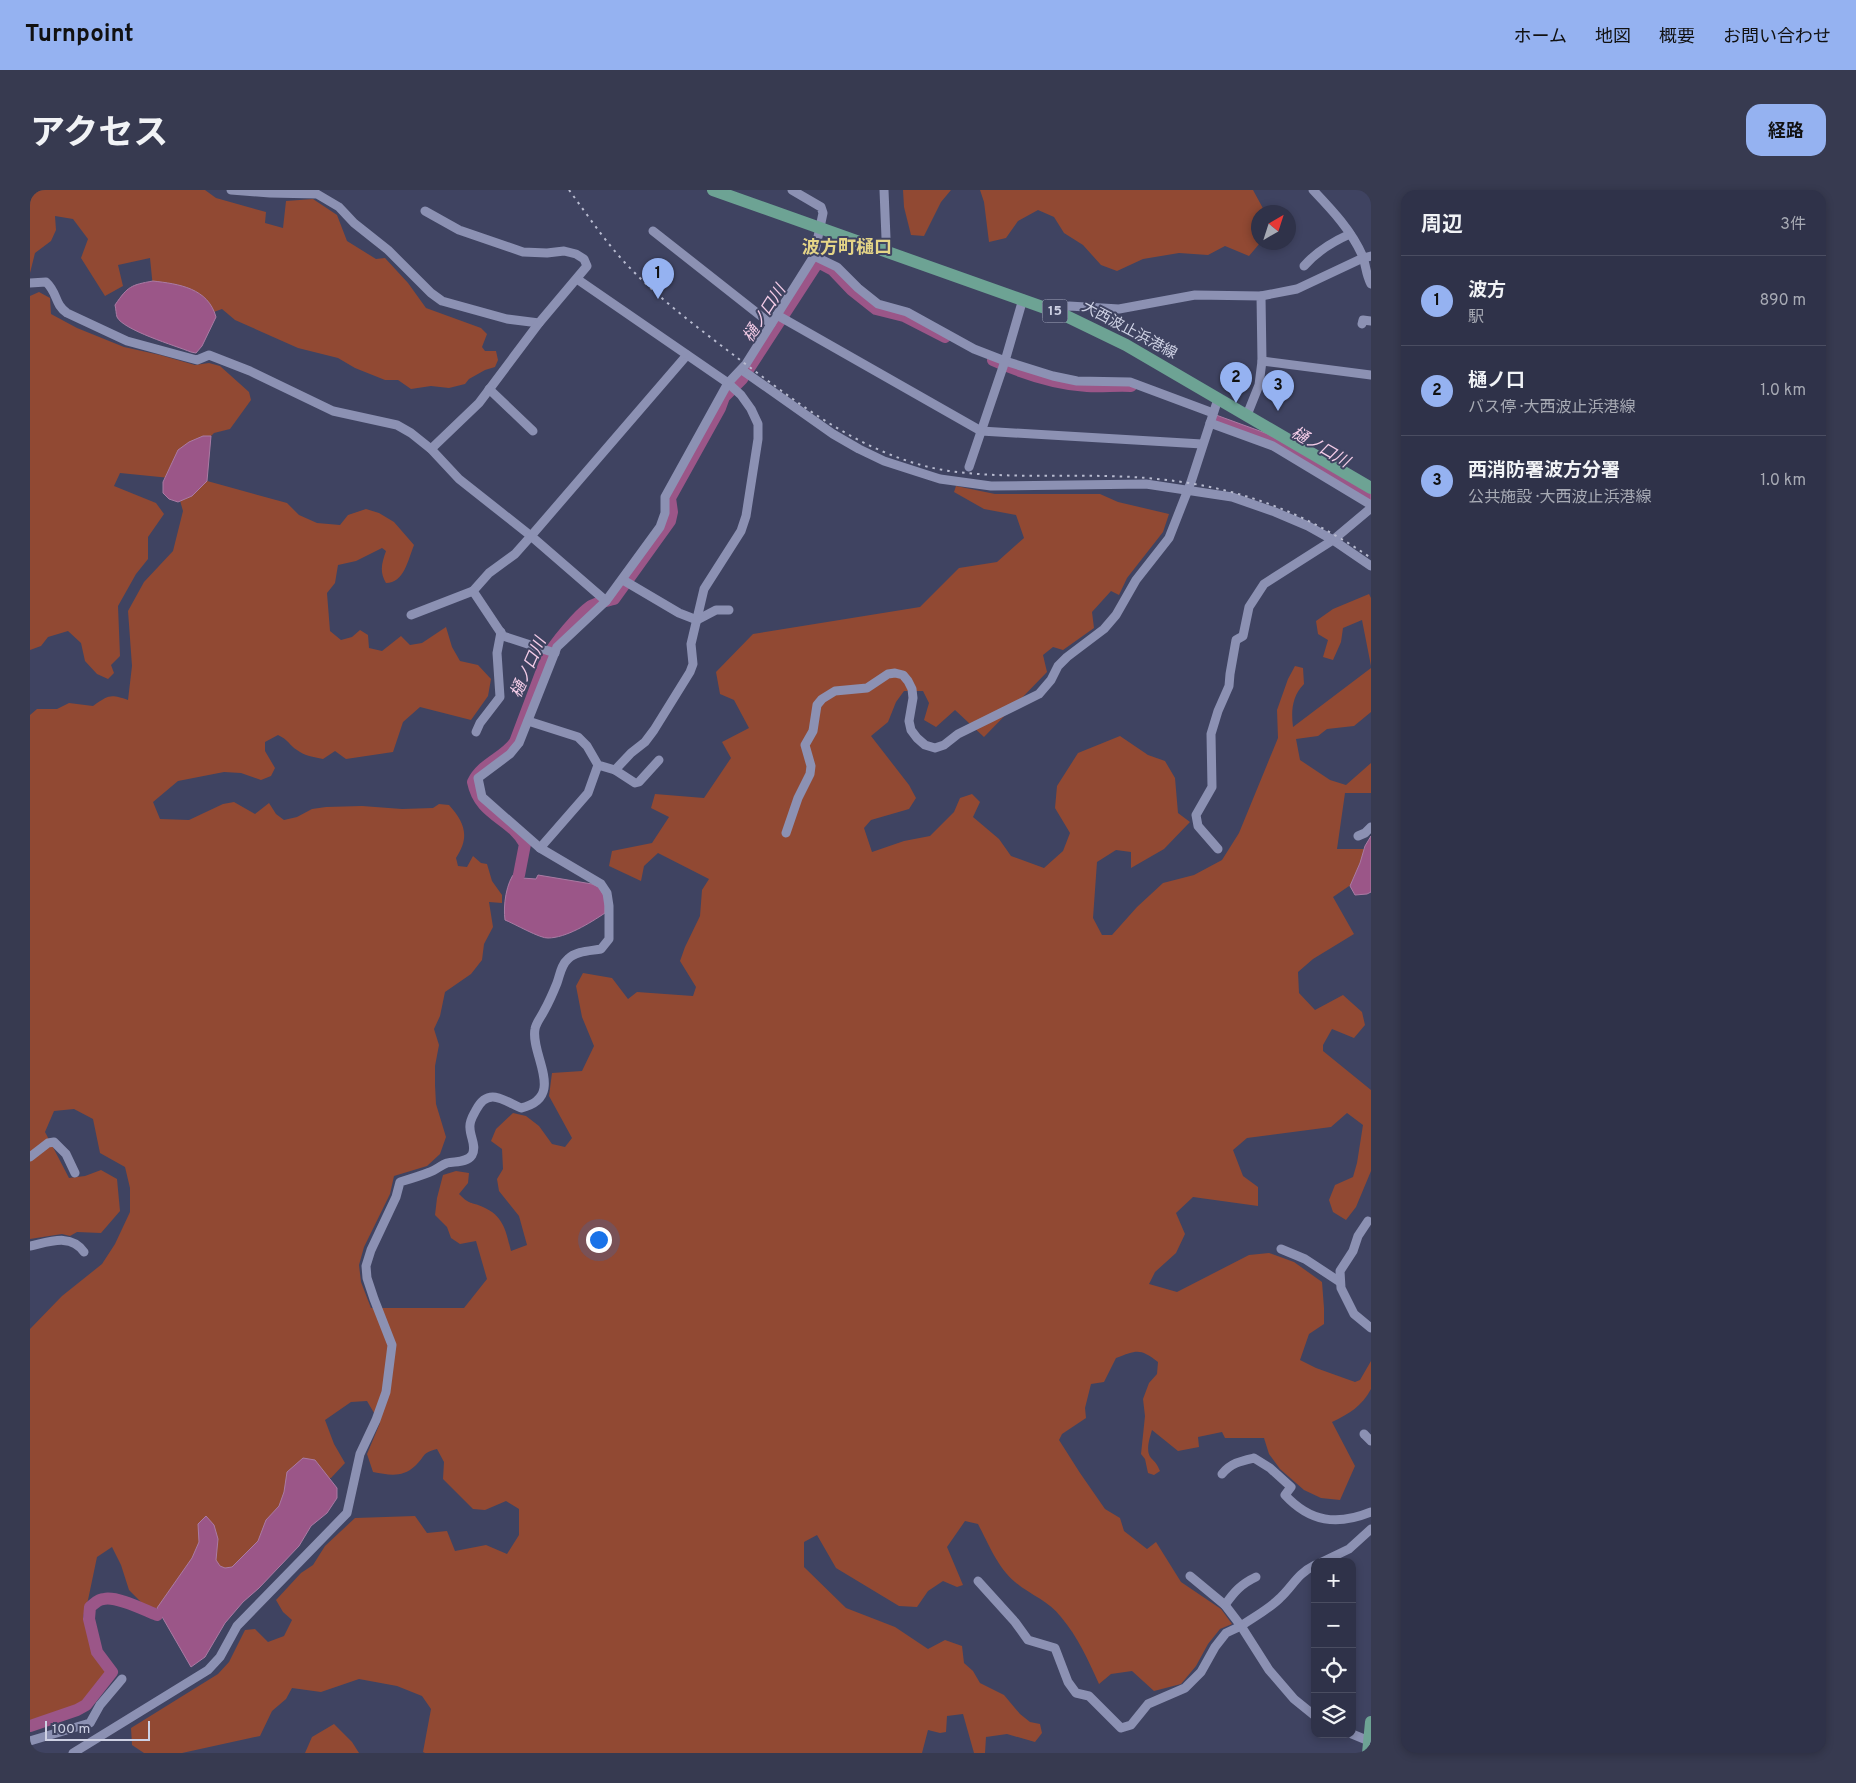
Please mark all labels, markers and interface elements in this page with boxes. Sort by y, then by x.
text: Turnpoint [25,20,134,50]
text: ホーム [1514,26,1567,49]
text: 地図 [1595,26,1631,49]
text: 概要 [1659,26,1695,49]
text: お問い合わせ [1723,26,1831,49]
button: 経路 [1746,104,1826,156]
text: アクセス [30,113,168,157]
north arrow [1251,205,1296,250]
text: 周辺 [1421,212,1463,239]
text: 3件 [1780,215,1806,235]
district label: 波方町樋口 [802,237,892,260]
pin: 1 [642,258,674,299]
text: 波方 [1468,279,1506,303]
water label: 樋ノ口川 [739,280,792,346]
text: 1 [1434,291,1440,311]
text: 890 m [1760,291,1806,311]
street label: 大西波止浜港線 [1078,298,1180,364]
road number: 15 [1042,300,1068,322]
text: 駅 [1468,308,1484,328]
pin: 2 [1220,362,1252,403]
text: 樋ノ口 [1468,369,1525,393]
pin: 3 [1262,370,1294,411]
text: 2 [1432,381,1442,401]
text: 1.0 km [1760,381,1806,401]
text: バス停 · 大西波止浜港線 [1468,398,1636,418]
water label: 樋ノ口川 [1287,423,1354,474]
text: 西消防署波方分署 [1468,459,1620,483]
text: 3 [1432,471,1442,491]
text: 1.0 km [1760,471,1806,491]
text: 公共施設 · 大西波止浜港線 [1468,488,1652,508]
water label: 樋ノ口川 [507,633,552,701]
your location [586,1227,612,1253]
map controls [1311,1558,1356,1738]
button: + [1311,1558,1356,1603]
button: − [1311,1603,1356,1648]
button: locate [1311,1648,1356,1693]
button: layers [1311,1693,1356,1738]
scale bar [45,1718,150,1741]
text: 100 m [52,1721,90,1738]

